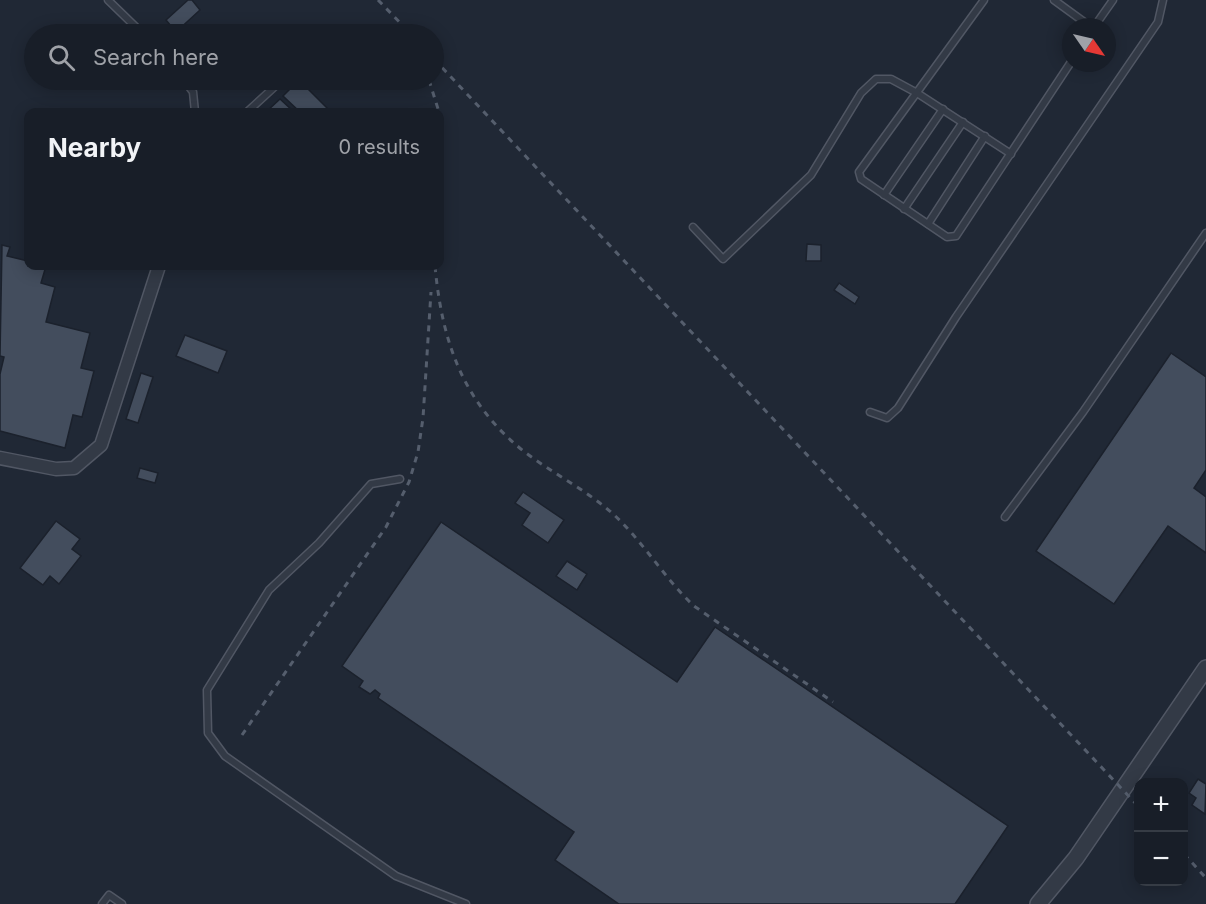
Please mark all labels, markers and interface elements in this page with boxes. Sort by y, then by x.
north arrow [1062,18,1116,72]
search box [24,24,444,90]
icon: search [45,41,78,74]
text: Search here [93,44,219,70]
text: Nearby [48,132,141,163]
text: 0 results [338,135,420,159]
map controls [1134,778,1188,886]
button: + [1134,778,1188,832]
button: − [1134,832,1188,886]

